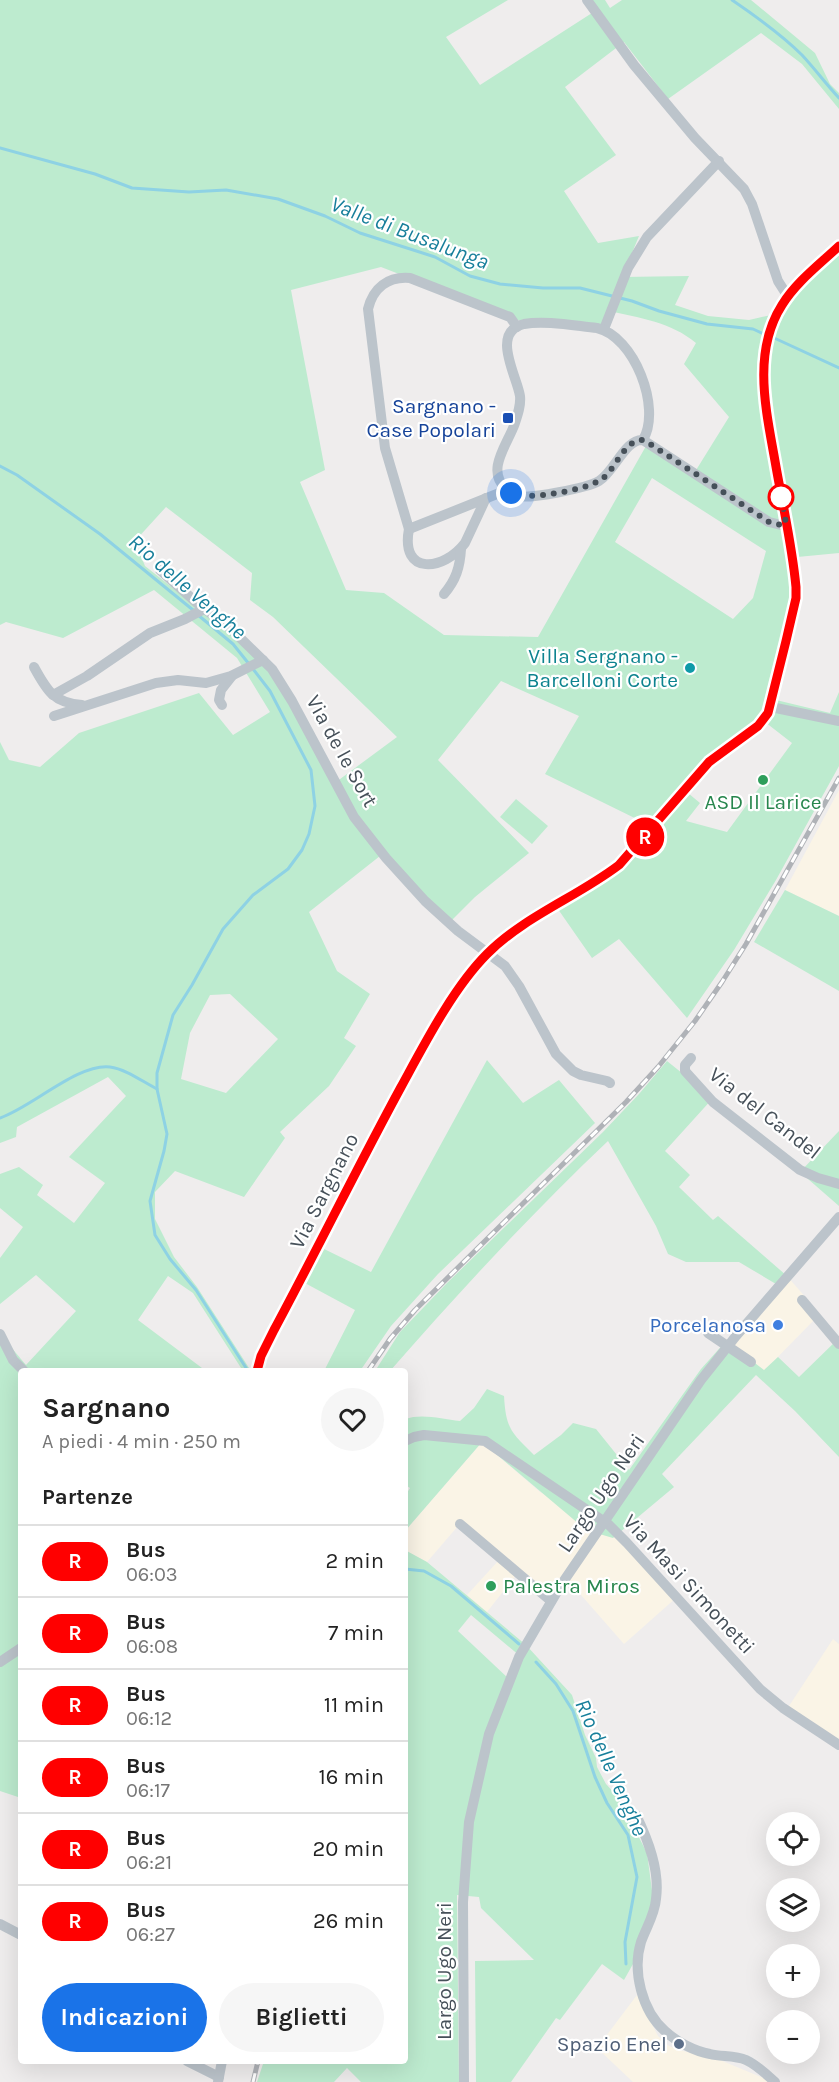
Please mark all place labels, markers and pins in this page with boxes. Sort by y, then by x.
place label: Sargnano - Case Popolari [367,394,496,442]
marker: Sargnano - Case Popolari [501,411,515,425]
unlabelled marker [768,484,794,510]
place label: Villa Sergnano - Barcelloni Corte [526,644,678,692]
marker: Villa Sergnano - Barcelloni Corte [683,661,697,675]
marker: ASD Il Larice [756,773,770,787]
place label: ASD Il Larice [704,790,822,814]
place label: Porcelanosa [650,1313,766,1337]
marker: Porcelanosa [771,1318,785,1332]
place label: Palestra Miros [503,1574,640,1598]
marker: Palestra Miros [484,1579,498,1593]
place label: Spazio Enel [557,2032,667,2056]
marker: Spazio Enel [672,2037,686,2051]

